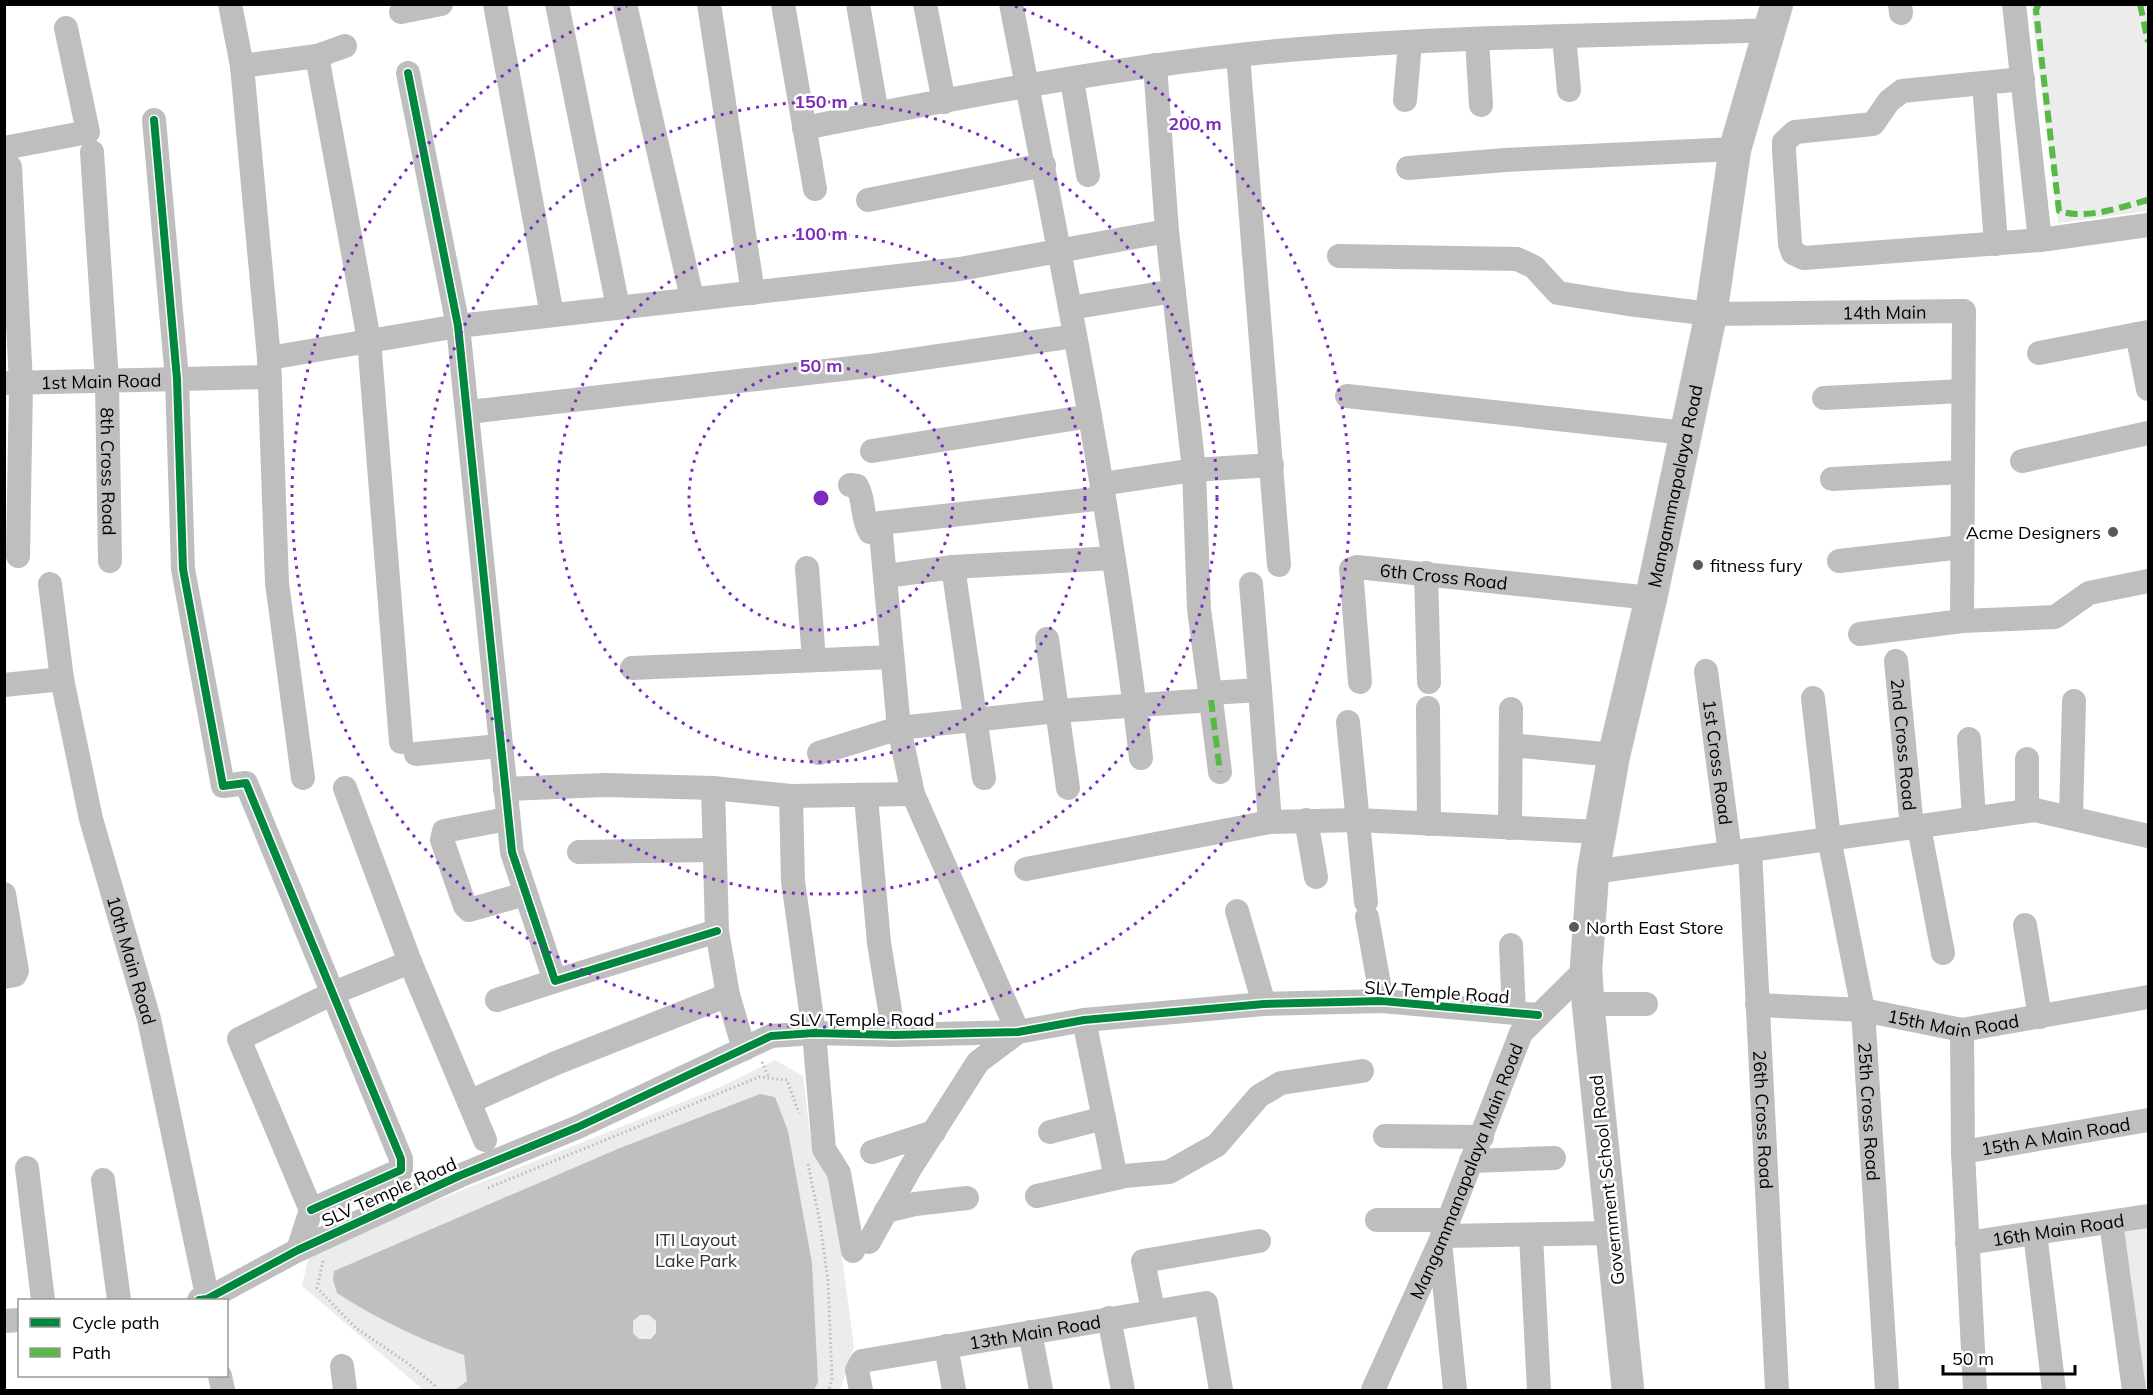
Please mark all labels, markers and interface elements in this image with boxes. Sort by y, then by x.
text: 150 m [794,90,848,113]
text: 200 m [1168,112,1222,135]
text: 100 m [794,222,848,245]
street label: 14th Main [1842,300,1927,324]
text: 50 m [800,354,842,377]
street label: 1st Main Road [40,368,162,394]
street label: Mangammapalaya Road [1642,383,1707,589]
street label: 8th Cross Road [96,407,121,536]
centre of rings [811,488,831,508]
place label: Acme Designers [1966,521,2101,544]
marker: Acme Designers [2106,525,2120,539]
place label: fitness fury [1710,554,1803,577]
street label: 6th Cross Road [1379,558,1509,594]
marker: fitness fury [1691,558,1705,572]
street label: 2nd Cross Road [1886,677,1922,812]
street label: 1st Cross Road [1698,698,1738,826]
street label: 10th Main Road [102,893,161,1027]
place label: North East Store [1586,916,1723,939]
marker: North East Store [1567,920,1581,934]
street label: SLV Temple Road [1364,975,1510,1009]
street label: 15th Main Road [1886,1004,2021,1042]
street label: SLV Temple Road [789,1008,935,1031]
street label: Mangammanapalaya Main Road [1404,1040,1528,1303]
street label: 25th Cross Road [1854,1041,1885,1182]
street label: 26th Cross Road [1749,1050,1778,1190]
street label: Government School Road [1585,1074,1629,1286]
street label: 15th A Main Road [1979,1112,2132,1160]
street label: SLV Temple Road [318,1152,460,1232]
street label: 16th Main Road [1990,1208,2126,1251]
park label: ITI Layout Lake Park [655,1228,738,1272]
legend [18,1299,228,1377]
street label: 13th Main Road [967,1309,1102,1354]
text: Cycle path [72,1311,159,1334]
scale bar [1943,1338,2075,1376]
text: Path [72,1341,111,1364]
text: 50 m [1952,1347,1994,1370]

